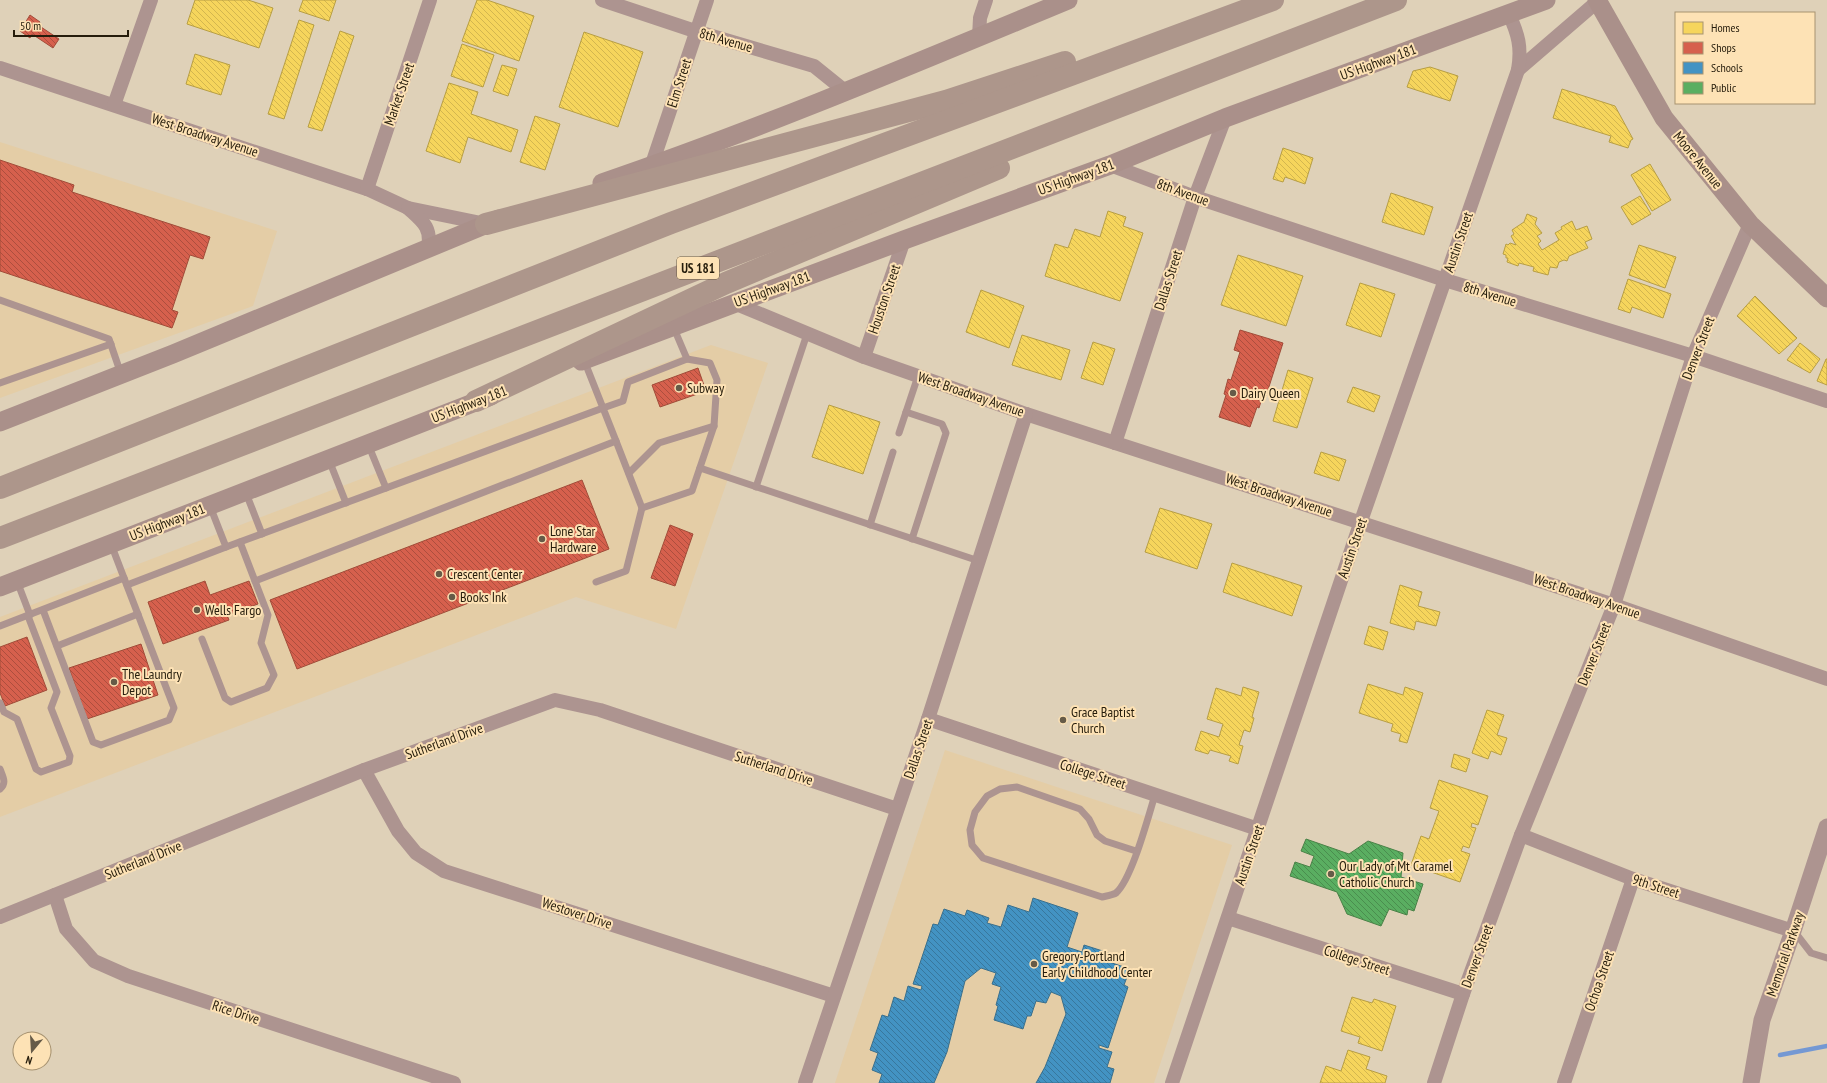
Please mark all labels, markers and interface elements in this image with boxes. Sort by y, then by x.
scale bar [14,12,128,38]
legend [1675,12,1815,104]
text: 50 m [20,18,41,33]
text: Homes [1711,20,1739,35]
street label: 8th Avenue [697,24,755,56]
street label: US Highway 181 [1338,40,1418,84]
text: Shops [1711,40,1736,55]
street label: Elm Street [663,56,695,110]
street label: Market Street [380,60,418,128]
text: Schools [1711,60,1743,75]
text: Public [1711,80,1737,95]
street label: West Broadway Avenue [149,109,261,161]
street label: Moore Avenue [1669,128,1727,192]
street label: US Highway 181 [1036,155,1116,199]
street label: 8th Avenue [1154,174,1212,210]
street label: Austin Street [1439,209,1477,274]
street label: Dallas Street [1150,248,1186,312]
road number: US 181 [677,257,719,279]
street label: Houston Street [864,262,904,336]
street label: US Highway 181 [732,267,812,311]
street label: 8th Avenue [1461,277,1519,311]
street label: Denver Street [1678,314,1718,382]
street label: West Broadway Avenue [916,367,1027,421]
place label: Subway [687,379,725,397]
street label: US Highway 181 [429,381,509,427]
marker: Subway [674,383,684,393]
place label: Dairy Queen [1241,384,1300,402]
marker: Dairy Queen [1228,388,1238,398]
street label: West Broadway Avenue [1223,469,1335,521]
street label: US Highway 181 [127,499,207,545]
street label: Austin Street [1333,515,1371,580]
place label: Lone Star Hardware [550,522,597,556]
marker: Lone Star Hardware [537,534,547,544]
place label: Crescent Center [447,565,523,583]
marker: Crescent Center [434,569,444,579]
street label: West Broadway Avenue [1532,569,1643,623]
place label: Books Ink [460,588,507,606]
marker: Books Ink [447,592,457,602]
place label: Wells Fargo [205,601,261,619]
marker: Wells Fargo [192,605,202,615]
street label: Denver Street [1573,620,1615,688]
place label: The Laundry Depot [122,665,183,699]
marker: The Laundry Depot [109,677,119,687]
place label: Grace Baptist Church [1071,703,1135,737]
marker: Grace Baptist Church [1058,715,1068,725]
street label: Dallas Street [899,717,937,781]
street label: Sutherland Drive [403,719,485,763]
street label: Sutherland Drive [733,747,816,789]
street label: College Street [1058,755,1128,793]
street label: Austin Street [1230,822,1268,887]
street label: Sutherland Drive [102,836,184,884]
place label: Our Lady of Mt Caramel Catholic Church [1339,857,1453,891]
marker: Our Lady of Mt Caramel Catholic Church [1326,869,1336,879]
street label: 9th Street [1630,870,1682,902]
street label: Westover Drive [540,893,614,933]
street label: Memorial Parkway [1762,909,1808,999]
street label: Denver Street [1457,922,1497,990]
street label: College Street [1322,941,1392,979]
place label: Gregory-Portland Early Childhood Center [1042,947,1152,981]
street label: Ochoa Street [1580,948,1618,1013]
marker: Gregory-Portland Early Childhood Center [1029,959,1039,969]
street label: Rice Drive [210,996,262,1028]
north arrow [12,1031,52,1071]
text: N [24,1053,34,1068]

